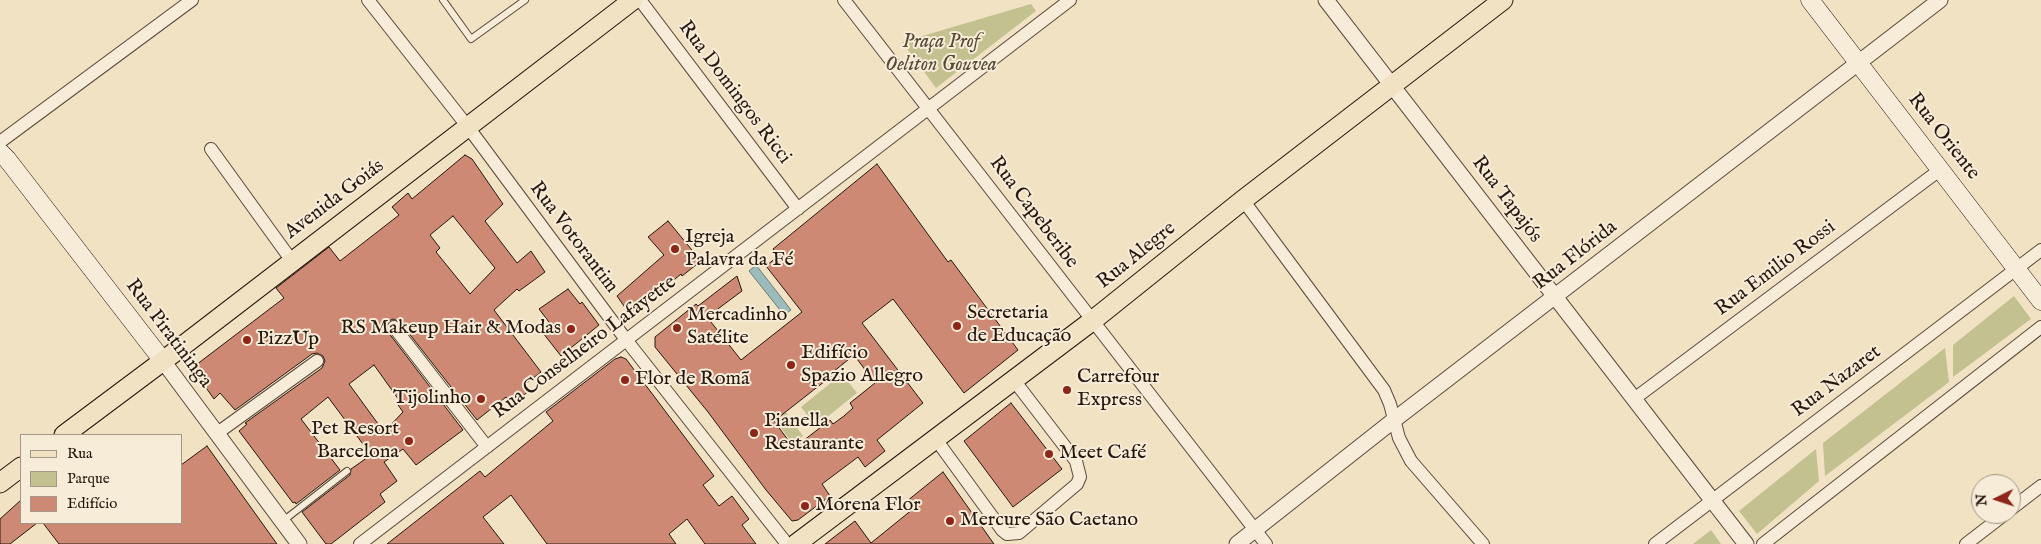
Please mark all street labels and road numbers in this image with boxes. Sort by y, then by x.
street label: Rua Domingos Ricci [672,17,796,169]
street label: Rua Oriente [1902,89,1984,185]
street label: Rua Capeberibe [983,152,1083,274]
street label: Rua Tapajós [1466,152,1546,248]
street label: Avenida Goiás [281,155,389,245]
street label: Rua Votorantim [523,178,623,298]
street label: Rua Flórida [1530,216,1622,296]
street label: Rua Emilio Rossi [1711,216,1841,322]
street label: Rua Alegre [1093,217,1181,295]
street label: Rua Conselheiro Lafayette [488,271,682,425]
street label: Rua Piratininga [119,275,217,393]
street label: Rua Nazaret [1788,341,1886,423]

